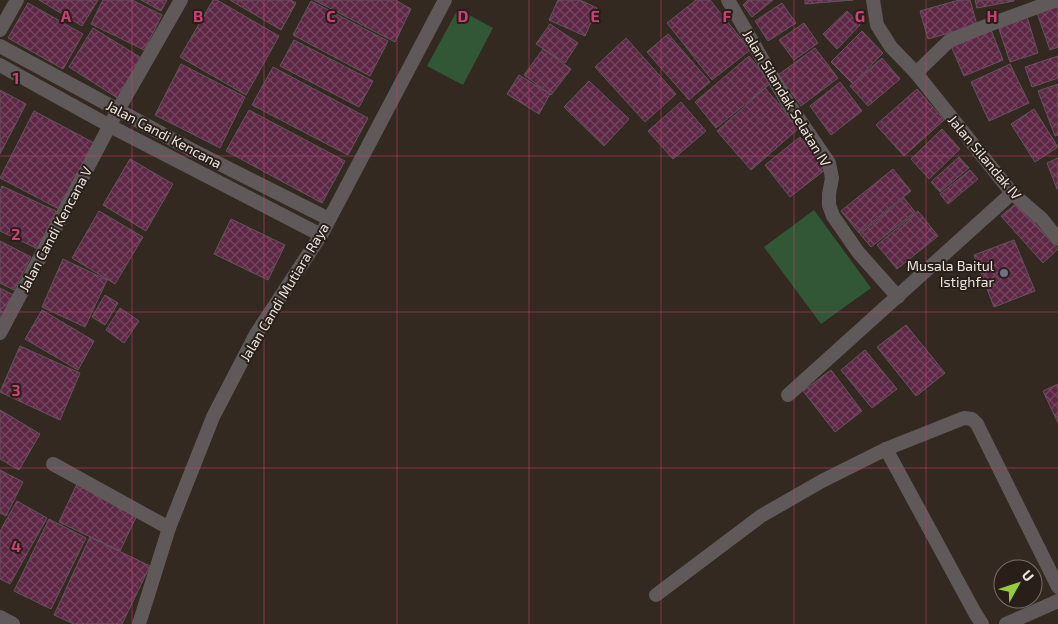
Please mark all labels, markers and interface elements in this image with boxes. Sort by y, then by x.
text: A [61,6,72,25]
text: B [193,6,203,25]
text: C [326,6,336,25]
text: D [458,6,469,25]
text: E [590,6,600,25]
text: F [723,6,732,25]
text: G [855,6,865,25]
text: H [986,6,998,25]
street label: Jalan Silandak Selatan IV [739,27,835,170]
text: 1 [13,68,19,87]
street label: Jalan Candi Kencana [103,96,225,172]
street label: Jalan Silandak IV [945,111,1026,203]
street label: Jalan Candi Kencana V [15,163,95,295]
street label: Jalan Candi Mutiara Raya [236,220,332,364]
text: 2 [11,224,21,243]
place label: Musala Baitul Istighfar [907,257,995,290]
marker: Musala Baitul Istighfar [998,267,1010,279]
text: 3 [11,380,21,399]
text: 4 [11,536,21,555]
north arrow [993,559,1043,609]
text: U [1019,566,1038,584]

